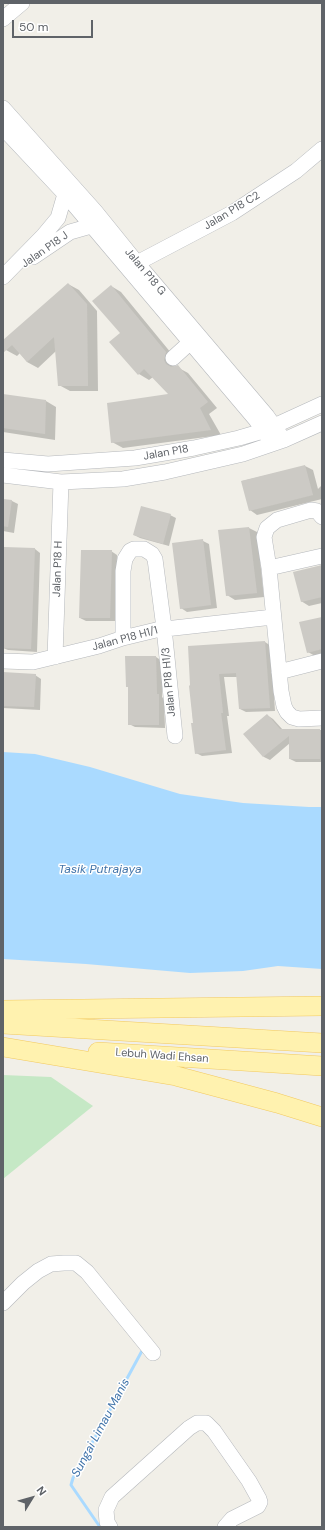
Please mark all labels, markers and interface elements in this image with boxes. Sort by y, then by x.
scale bar [14,12,95,38]
text: 50 m [19,19,48,35]
street label: Jalan P18 C2 [202,189,262,233]
street label: Jalan P18 J [19,229,71,271]
street label: Jalan P18 G [122,246,168,298]
street label: Jalan P18 [142,443,190,463]
street label: Jalan P18 H [50,541,66,597]
street label: Jalan P18 H1/1 [91,624,159,654]
street label: Jalan P18 H1/3 [159,647,179,717]
water label: Tasik Putrajaya [58,863,142,877]
street label: Lebuh Wadi Ehsan [115,1046,209,1066]
water label: Sungai Limau Manis [69,1376,133,1480]
north arrow [12,1478,52,1518]
text: N [34,1483,50,1498]

